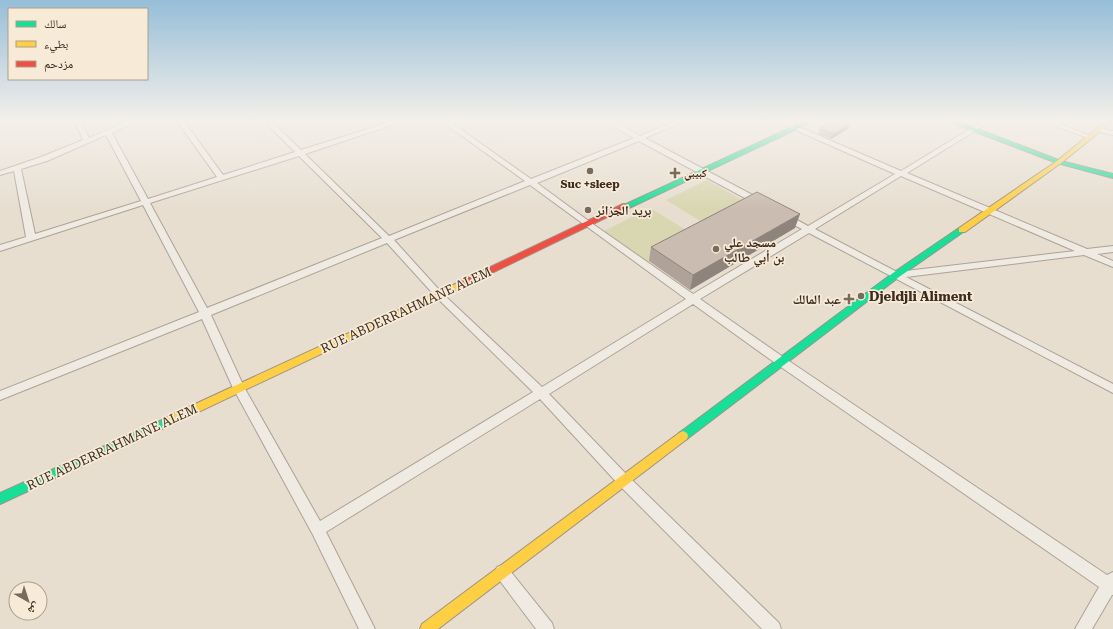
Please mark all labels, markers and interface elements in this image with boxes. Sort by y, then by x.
legend [8,8,148,80]
text: سالك [44,17,66,31]
text: بطيء [44,37,68,54]
text: مزدحم [44,57,73,72]
marker: Suc +sleep [585,166,595,176]
marker: كبيبي [669,167,681,179]
place label: كبيبي [684,167,707,181]
place label: Suc +sleep [560,178,620,191]
place label: بريد الجزائر [595,203,652,218]
marker: بريد الجزائر [583,205,593,215]
place label: مسجد علي بن أبي طالب [724,235,785,268]
marker: مسجد علي بن أبي طالب [711,244,721,254]
street label: RUE ABDERRAHMANE ALEM [318,264,494,356]
place label: Djeldjli Aliment [869,289,973,304]
marker: Djeldjli Aliment [856,291,866,301]
place label: عبد المالك [793,292,841,307]
marker: عبد المالك [844,294,854,304]
street label: RUE ABDERRAHMANE ALEM [24,401,200,493]
north arrow [8,581,48,621]
text: ش [24,599,43,617]

